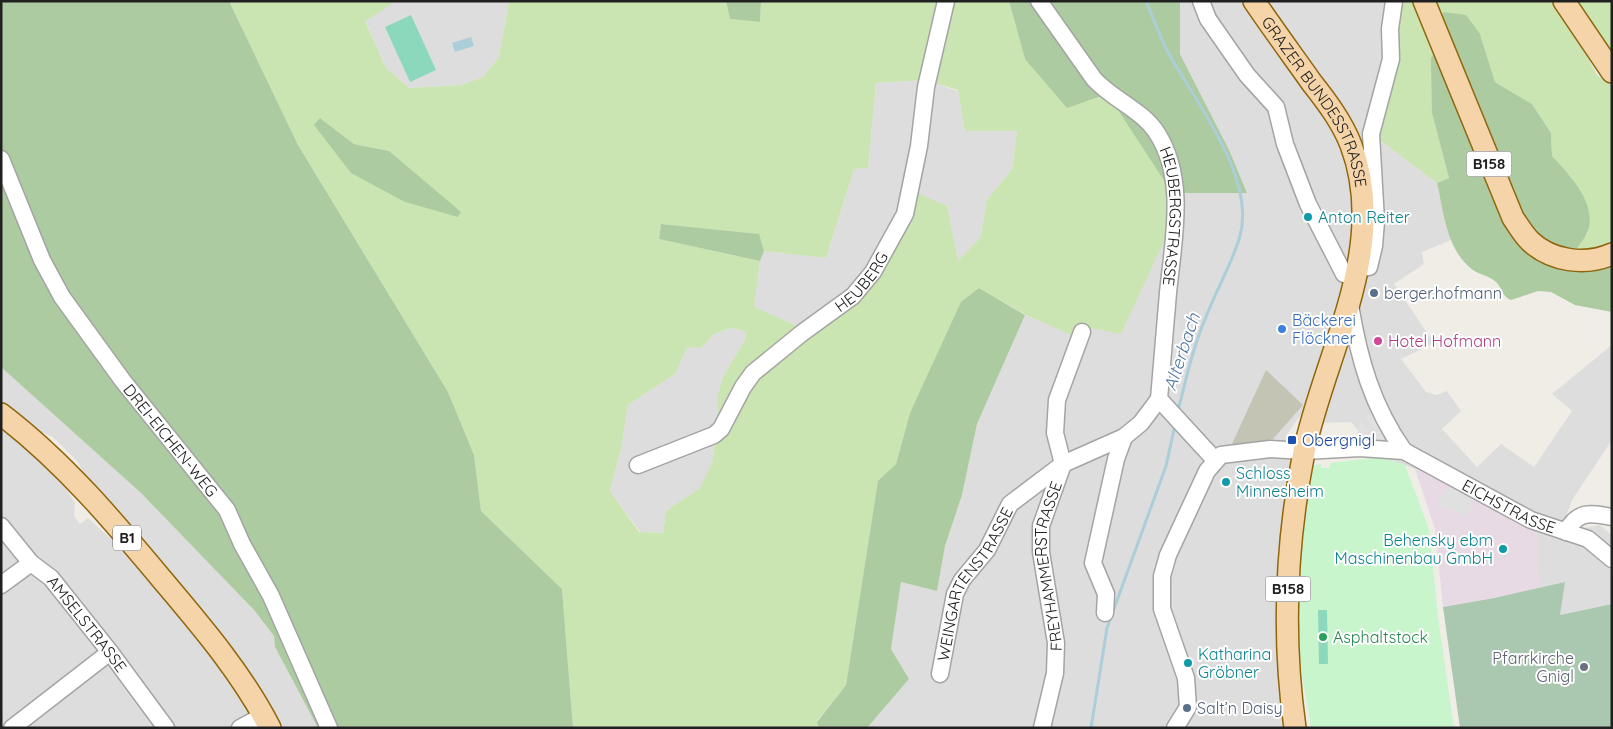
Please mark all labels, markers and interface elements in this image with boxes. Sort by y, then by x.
street label: GRAZER BUNDESSTRASSE [1258,12,1371,189]
street label: HEUBERGSTRASSE [1155,144,1186,287]
road number: B158 [1466,152,1512,176]
place label: Anton Reiter [1318,207,1410,227]
marker: Anton Reiter [1302,211,1314,223]
street label: HEUBERG [831,248,892,316]
place label: berger.hofmann [1384,283,1502,303]
marker: berger.hofmann [1368,287,1380,299]
water label: Alterbach [1158,309,1205,394]
place label: Bäckerei Flöckner [1292,310,1356,348]
marker: Bäckerei Flöckner [1276,323,1288,335]
place label: Hotel Hofmann [1388,331,1501,351]
marker: Hotel Hofmann [1372,335,1384,347]
street label: DREI-EICHEN-WEG [119,380,222,501]
place label: Obergnigl [1302,430,1375,450]
marker: Obergnigl [1286,434,1298,446]
place label: Schloss Minnesheim [1236,463,1324,501]
street label: EICHSTRASSE [1459,475,1558,537]
marker: Schloss Minnesheim [1220,476,1232,488]
street label: FREYHAMMERSTRASSE [1031,479,1066,651]
street label: WEINGARTENSTRASSE [933,504,1017,663]
road number: B1 [113,526,141,550]
place label: Behensky ebm Maschinenbau GmbH [1335,530,1493,568]
marker: Behensky ebm Maschinenbau GmbH [1497,543,1509,555]
street label: AMSELSTRASSE [43,572,131,676]
road number: B158 [1266,576,1310,602]
place label: Asphaltstock [1333,627,1428,647]
marker: Asphaltstock [1317,631,1329,643]
place label: Katharina Gröbner [1198,644,1271,682]
place label: Pfarrkirche Gnigl [1492,648,1574,686]
marker: Katharina Gröbner [1182,657,1194,669]
marker: Pfarrkirche Gnigl [1578,661,1590,673]
place label: Salt’n Daisy [1197,698,1283,718]
marker: Salt’n Daisy [1181,702,1193,714]

